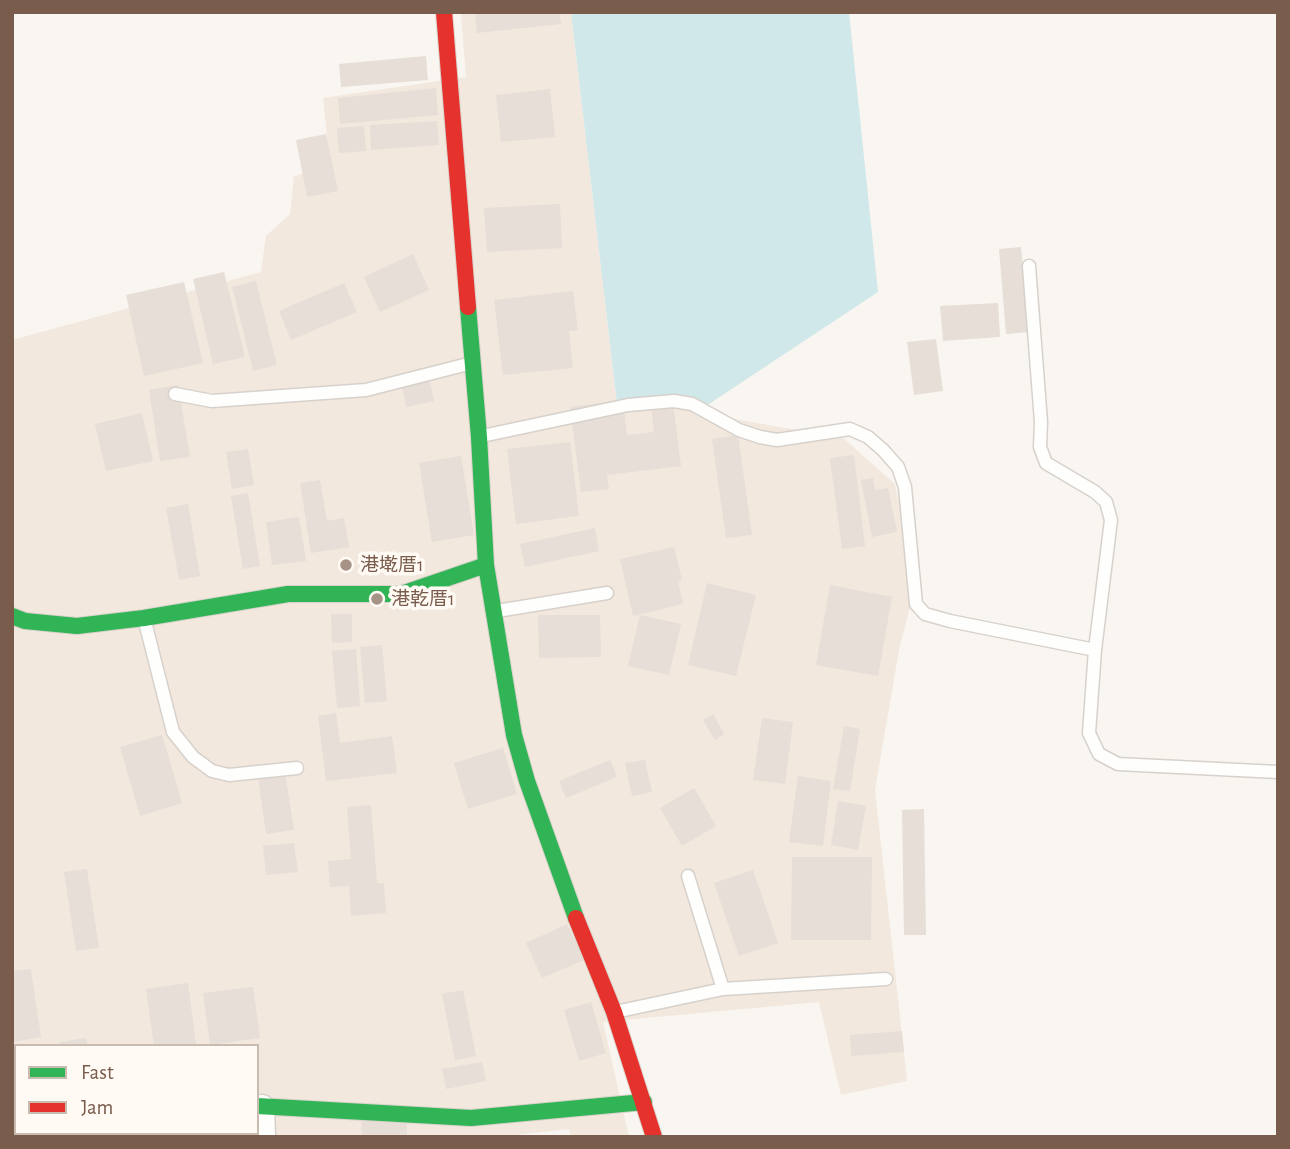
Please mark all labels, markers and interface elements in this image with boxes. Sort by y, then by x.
place label: 港墘厝1 [360,554,424,576]
marker: 港墘厝1 [338,557,354,573]
place label: 港乾厝1 [391,588,455,610]
marker: 港乾厝1 [369,591,385,607]
legend [14,1044,259,1135]
text: Fast [81,1062,114,1083]
text: Jam [81,1097,113,1118]

